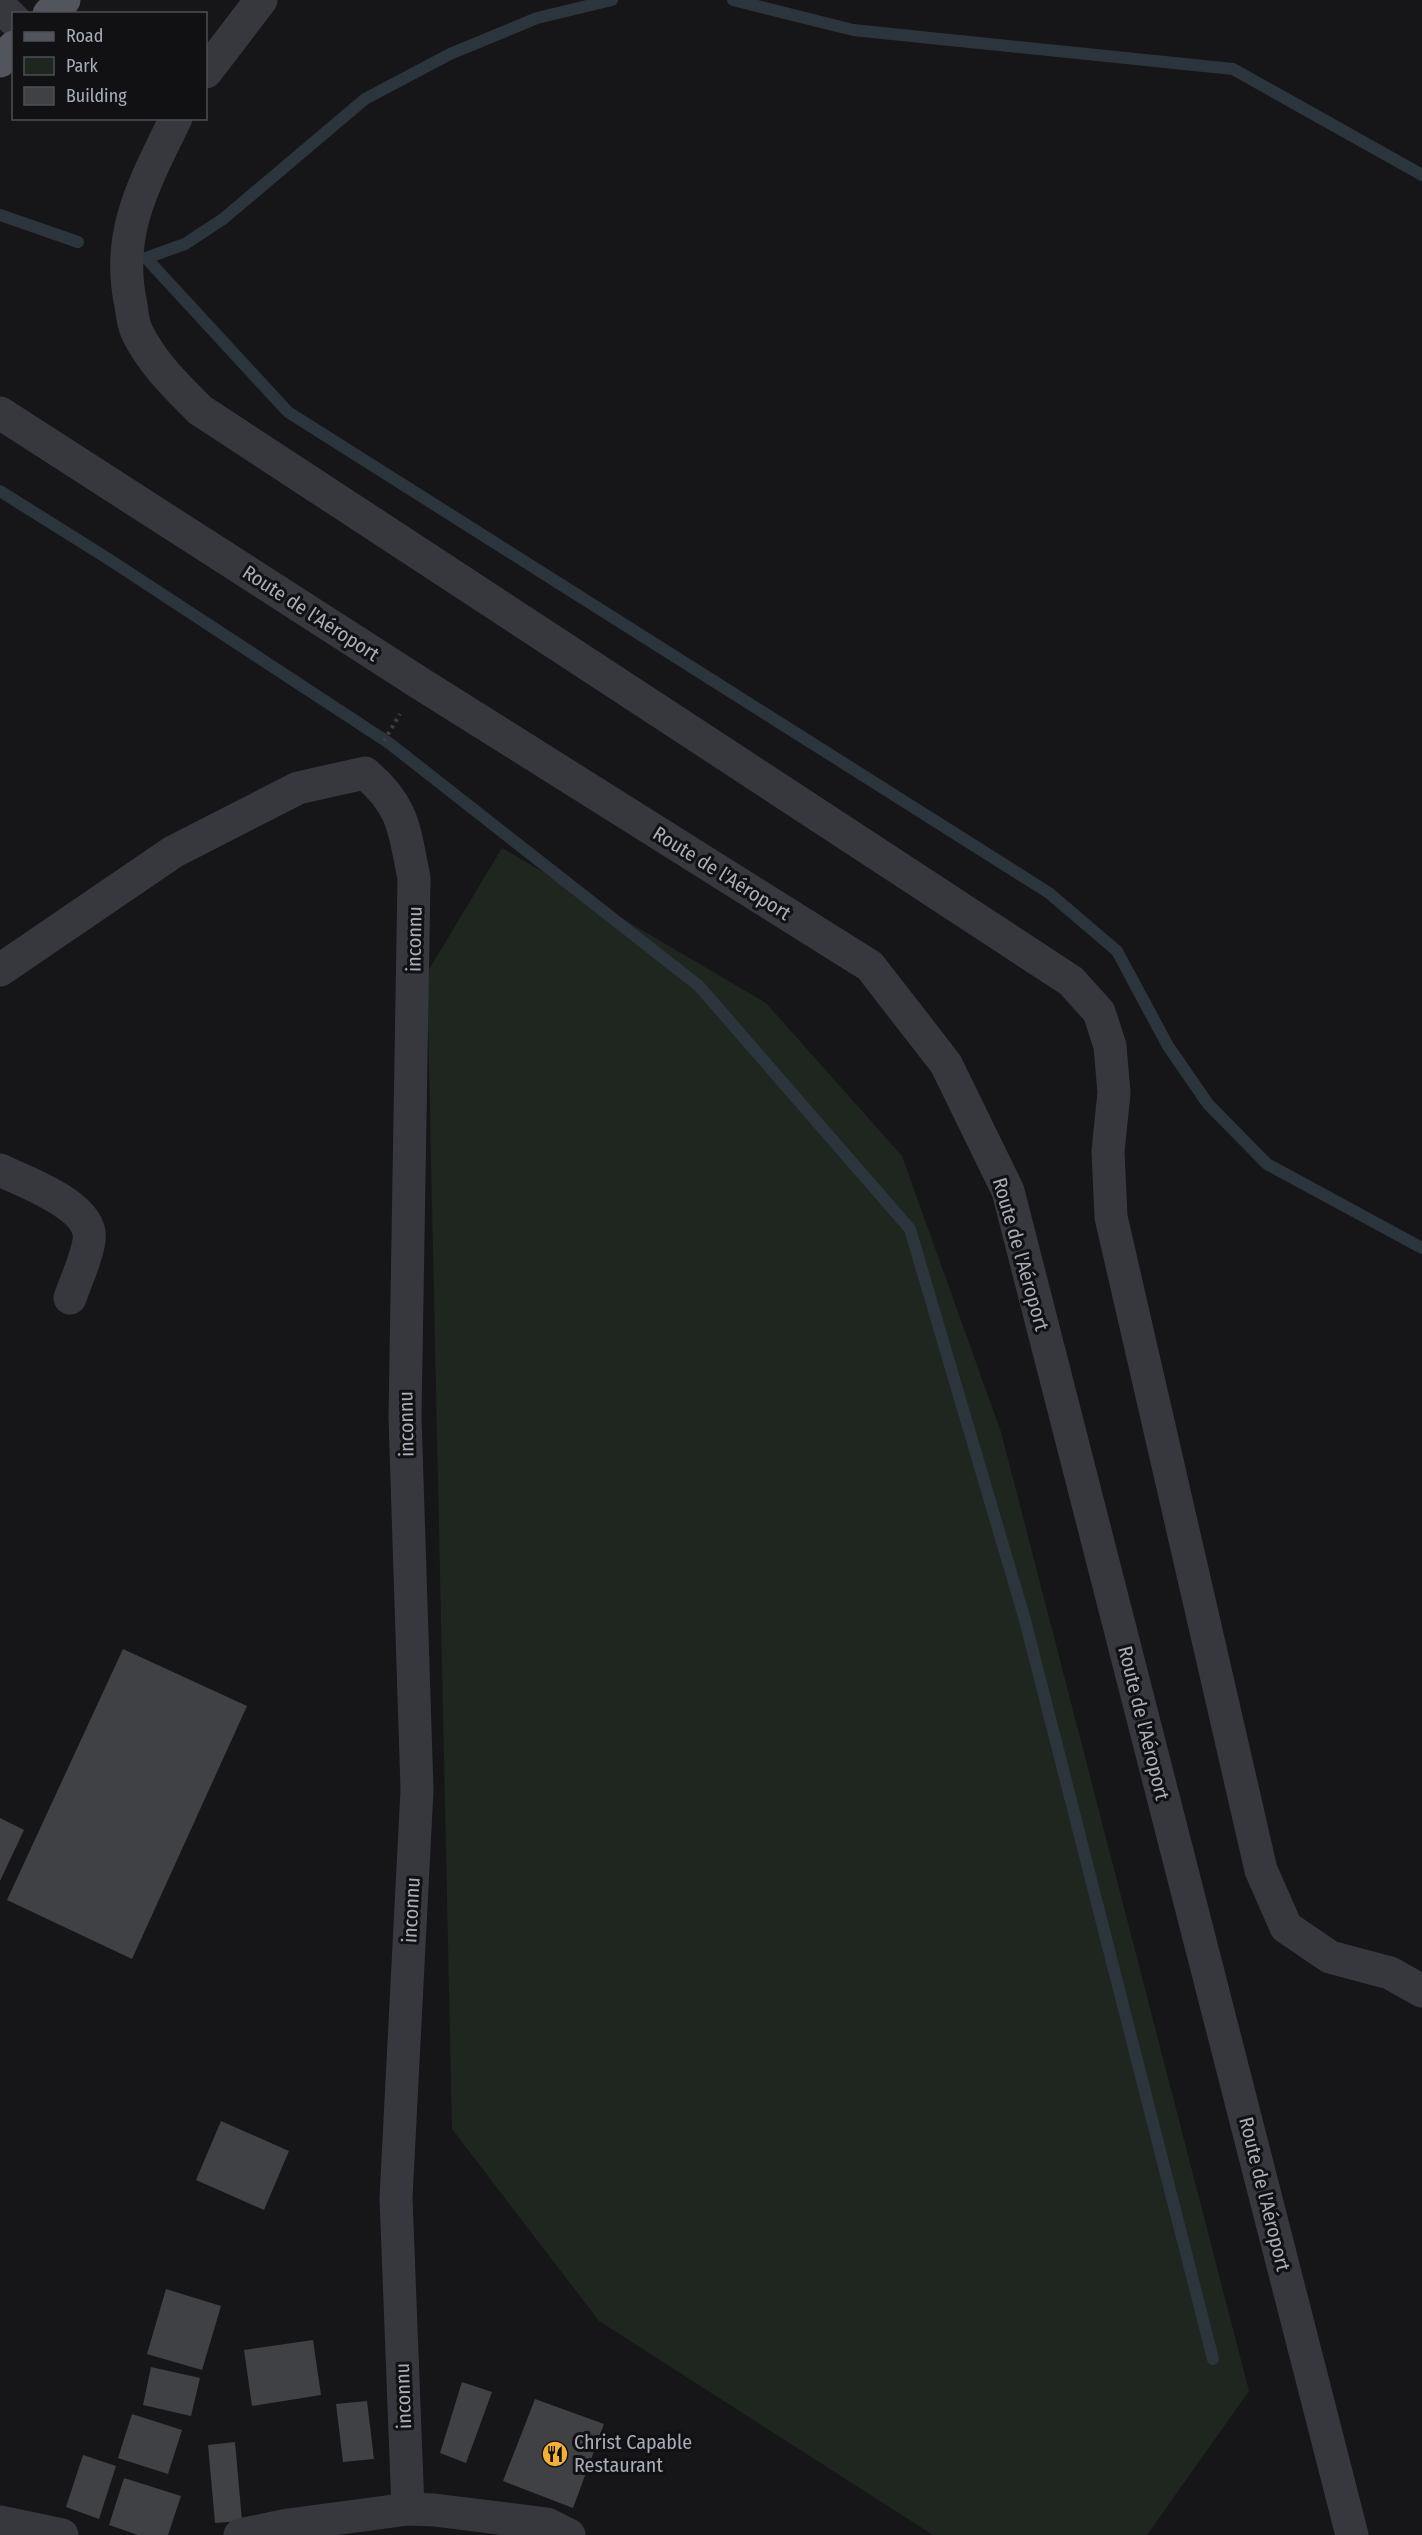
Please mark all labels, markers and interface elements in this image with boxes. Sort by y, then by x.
legend [12,12,207,120]
text: Road [66,25,103,47]
text: Park [66,55,99,77]
text: Building [66,85,127,107]
street label: Route de l'Aéroport [238,560,384,666]
street label: Route de l'Aéroport [649,821,796,925]
street label: inconnu [401,906,427,972]
street label: Route de l'Aéroport [988,1175,1054,1334]
street label: inconnu [393,1391,419,1457]
street label: Route de l'Aéroport [1113,1643,1175,1803]
street label: inconnu [397,1877,425,1943]
street label: Route de l'Aéroport [1234,2114,1296,2274]
street label: inconnu [390,2363,416,2429]
place label: Christ Capable Restaurant [574,2430,692,2477]
restaurant icon: Christ Capable Restaurant [540,2439,570,2469]

